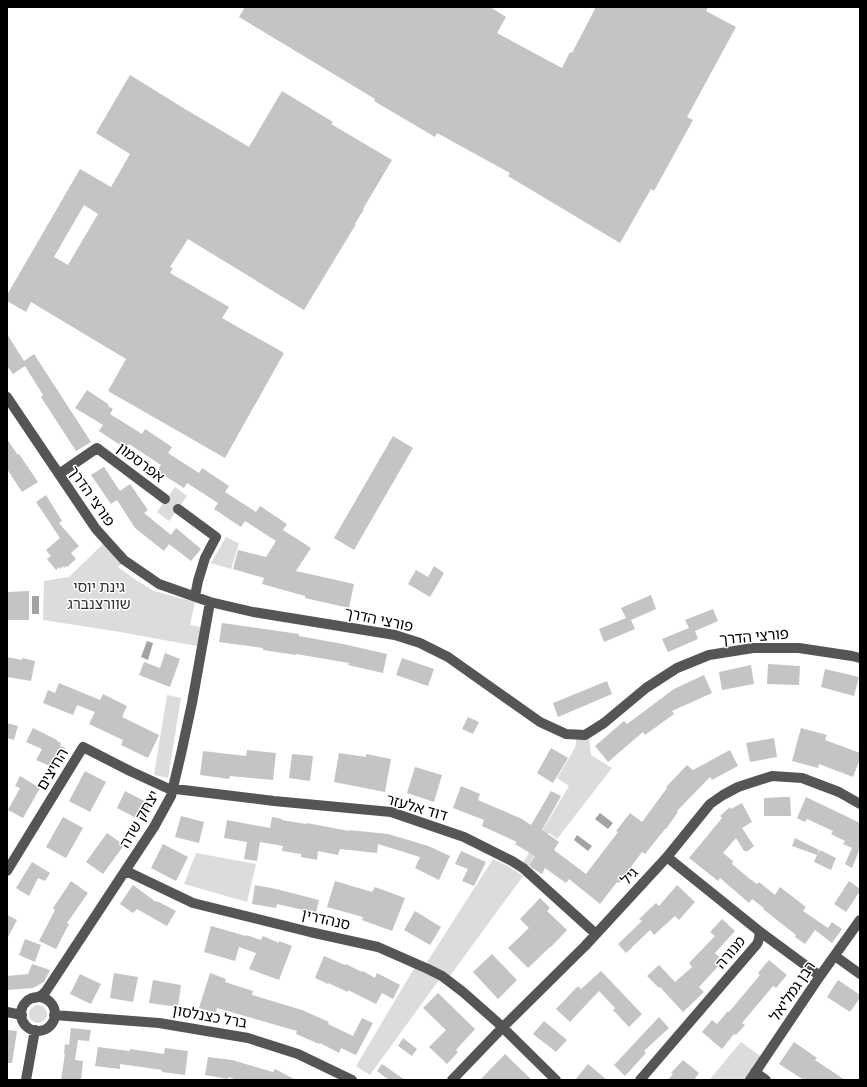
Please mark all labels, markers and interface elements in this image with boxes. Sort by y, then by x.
street label: אפרסמון [112,436,170,488]
street label: פורצי הדרך [63,461,121,531]
park label: גינת יוסי שוורצנברג [67,575,131,615]
street label: פורצי הדרך [342,600,416,638]
street label: פורצי הדרך [718,622,790,650]
street label: החיצים [30,743,74,795]
street label: יצחק שדה [113,786,165,852]
street label: דוד אלעזר [384,787,450,827]
street label: גיל [615,862,644,890]
street label: סנהדרין [299,902,353,936]
street label: מנורה [709,930,751,974]
street label: רבן גמליאל [763,956,821,1026]
street label: ברל כצנלסון [171,998,250,1034]

